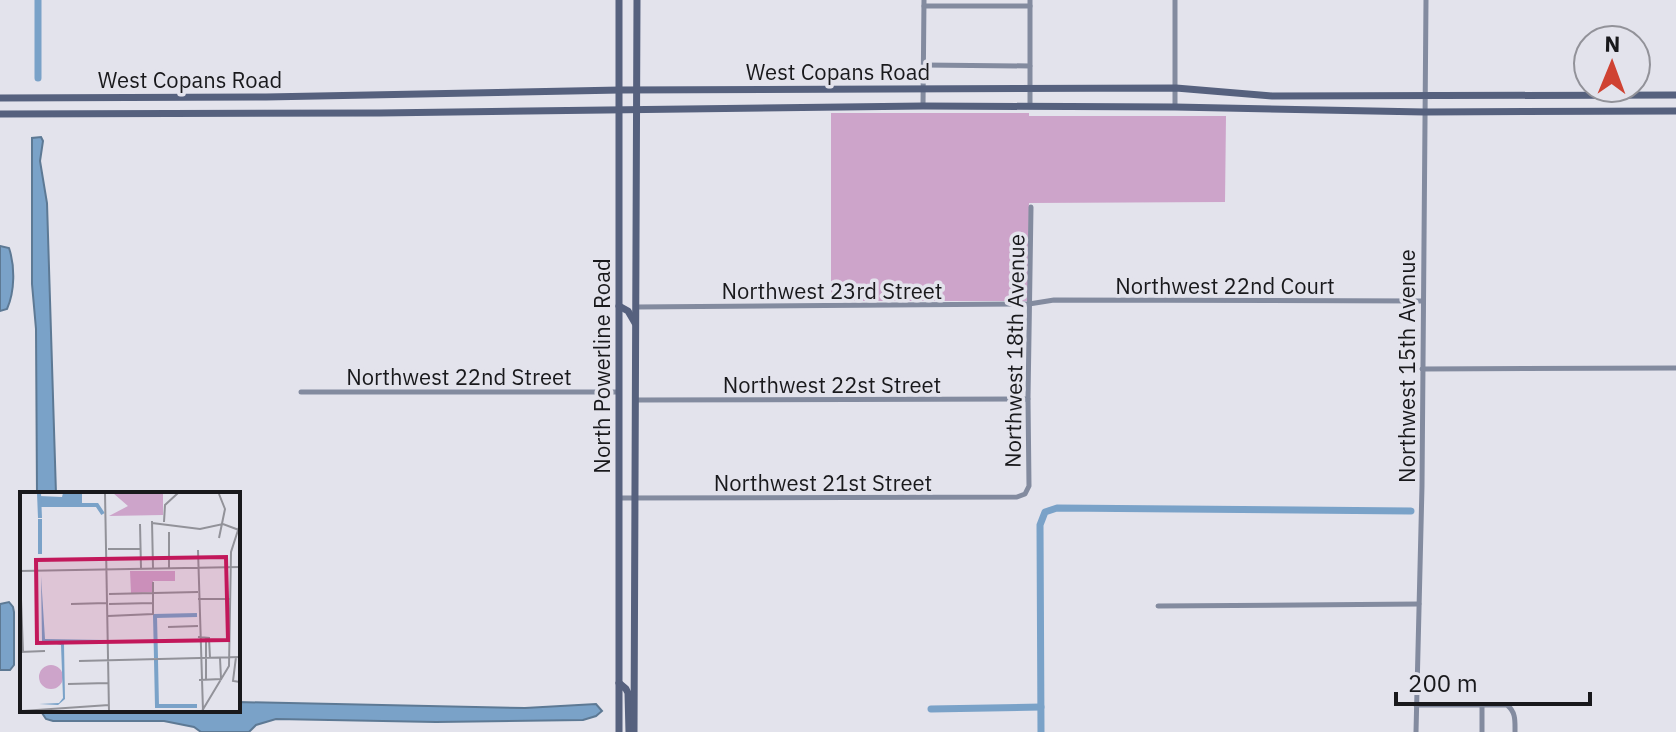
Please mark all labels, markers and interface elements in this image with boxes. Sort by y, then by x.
north arrow [1572,24,1652,104]
text: N [1604,29,1621,58]
street label: West Copans Road [746,57,930,86]
street label: West Copans Road [98,65,282,94]
street label: Northwest 18th Avenue [997,234,1031,468]
street label: Northwest 15th Avenue [1392,249,1421,483]
street label: North Powerline Road [587,258,616,474]
street label: Northwest 22nd Court [1115,271,1335,300]
street label: Northwest 23rd Street [721,276,943,305]
street label: Northwest 22nd Street [346,362,572,391]
street label: Northwest 22st Street [723,370,941,399]
street label: Northwest 21st Street [714,468,932,497]
inset map [20,492,240,712]
scale bar [1396,656,1590,706]
text: 200 m [1408,667,1478,699]

